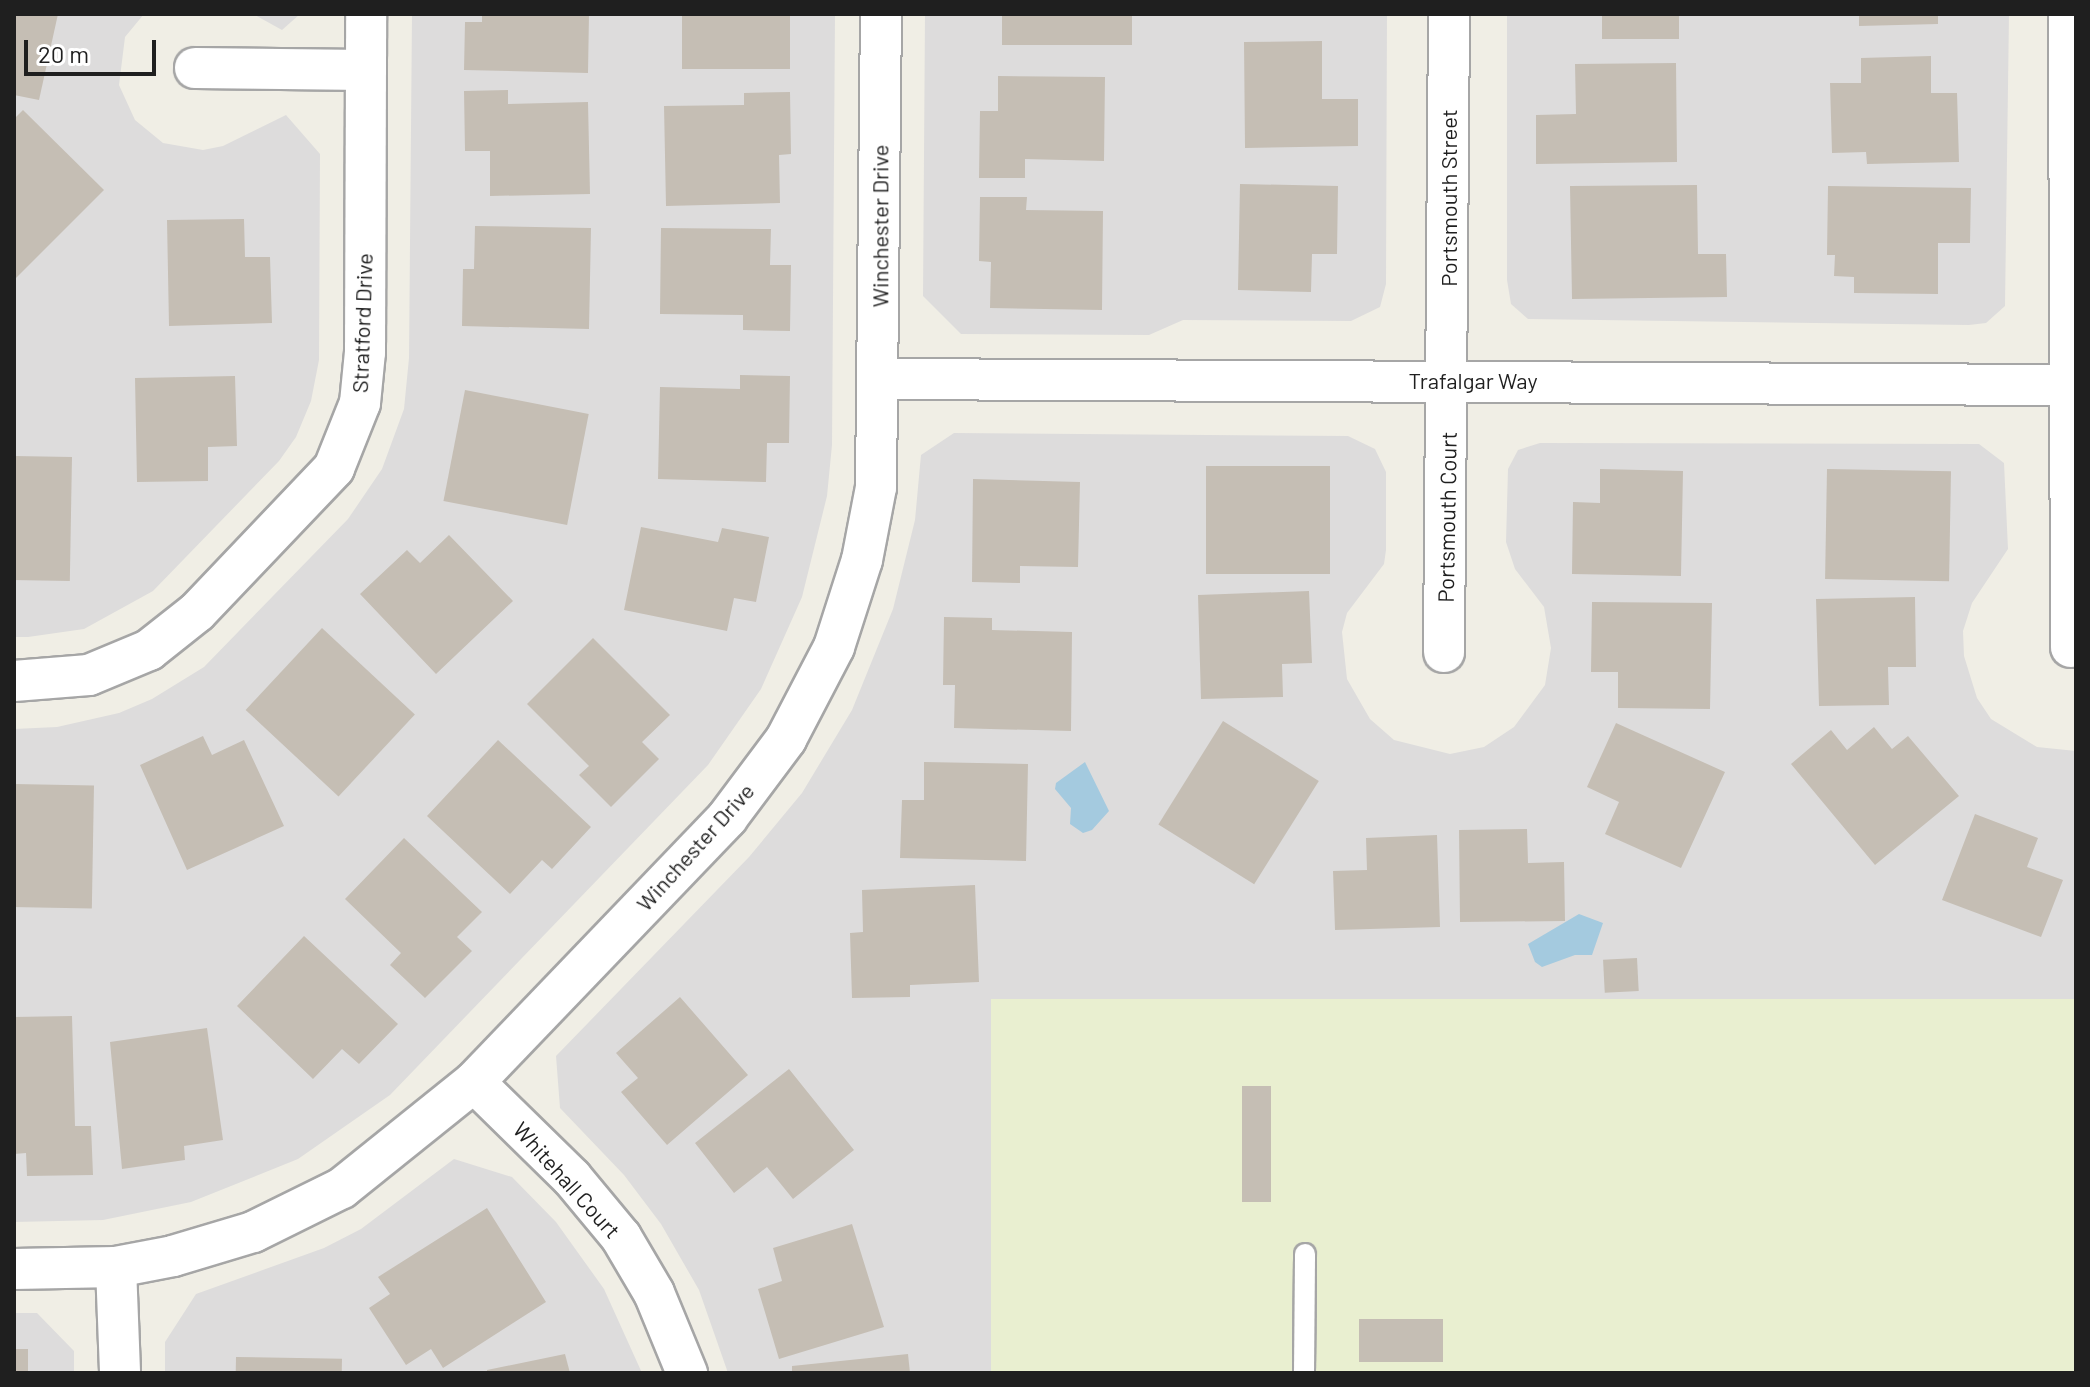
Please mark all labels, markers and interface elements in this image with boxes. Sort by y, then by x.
scale bar [28,24,160,74]
text: 20 m [38,39,89,68]
street label: Portsmouth Street [1436,109,1462,287]
street label: Winchester Drive [867,145,893,307]
street label: Stratford Drive [346,253,378,393]
street label: Trafalgar Way [1408,368,1538,394]
street label: Portsmouth Court [1432,431,1462,603]
street label: Winchester Drive [631,778,759,916]
street label: Whitehall Court [508,1116,626,1244]

